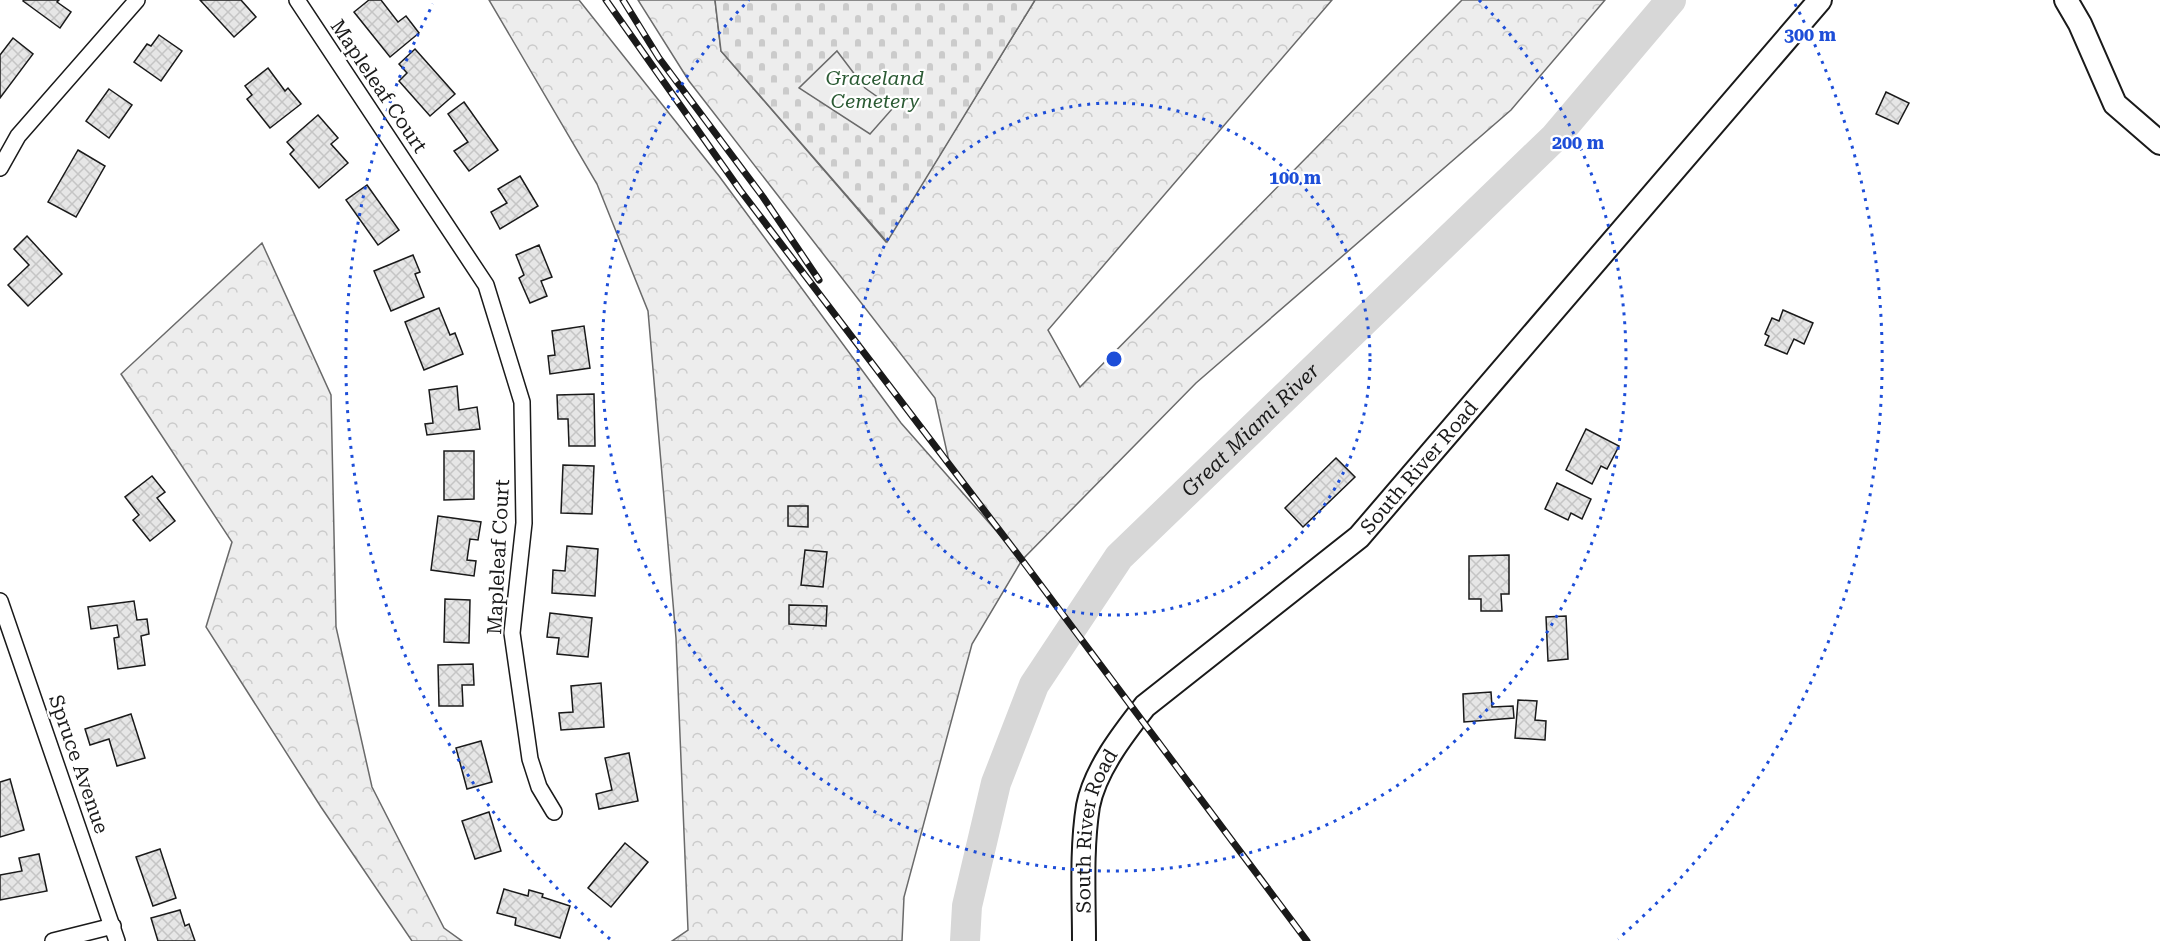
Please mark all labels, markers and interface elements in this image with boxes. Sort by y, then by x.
street label: Mapleleaf Court [326,15,433,158]
text: 300 m [1784,24,1837,45]
park label: Graceland Cemetery [826,66,924,113]
text: 200 m [1552,132,1605,153]
text: 100 m [1269,167,1322,188]
centre of rings [1104,349,1124,369]
water label: Great Miami River [1177,358,1324,502]
street label: South River Road [1355,396,1483,539]
street label: Mapleleaf Court [482,478,514,635]
street label: Spruce Avenue [44,691,114,837]
street label: South River Road [1071,744,1123,913]

